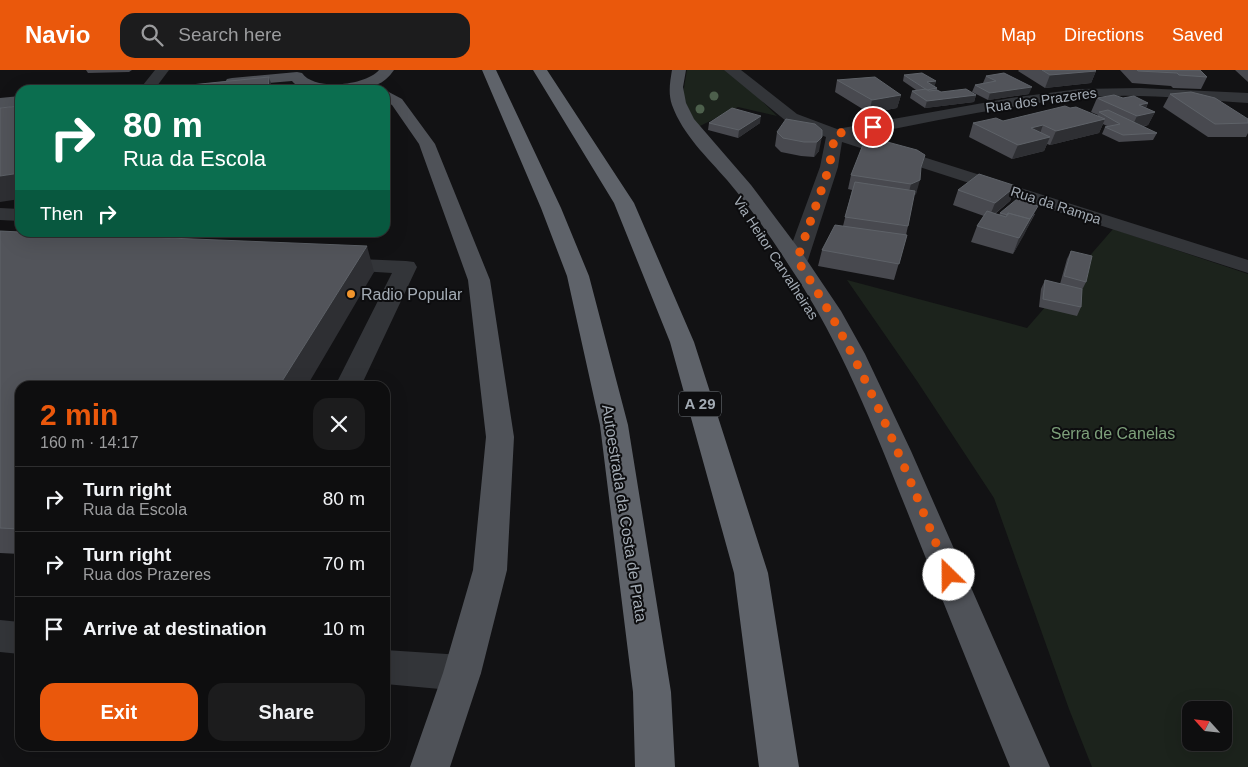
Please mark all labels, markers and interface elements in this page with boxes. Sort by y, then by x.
search box [120,13,470,58]
text: Navio [25,21,90,48]
icon: search [138,21,166,49]
text: Search here [178,24,282,45]
text: Map [1001,25,1036,45]
text: Directions [1064,25,1144,45]
text: Saved [1172,25,1223,45]
street label: Rua dos Prazeres [984,84,1098,116]
icon: right [40,105,105,170]
text: 80 m [123,105,203,144]
pin [852,106,894,148]
icon: arrive [859,113,887,141]
text: Rua da Escola [123,146,266,171]
street label: Rua da Rampa [1009,183,1103,227]
street label: Via Heitor Carvalheiras [730,193,822,323]
icon: right [93,200,121,228]
text: Then [40,203,83,224]
place label: Radio Popular [361,286,463,303]
marker: Radio Popular [345,288,357,300]
road number: A 29 [679,392,721,416]
text: 2 min [40,398,118,431]
button: close [313,398,365,450]
street label: Autoestrada da Costa de Prata [599,403,650,623]
park label: Serra de Canelas [1051,425,1175,442]
text: 160 m · 14:17 [40,434,139,451]
text: Turn right [83,479,171,500]
icon: right [40,485,68,513]
text: 80 m [323,488,365,509]
text: Rua da Escola [83,501,187,518]
text: Turn right [83,544,171,565]
position arrow [922,548,974,600]
icon: right [40,550,68,578]
text: 70 m [323,553,365,574]
text: Rua dos Prazeres [83,566,211,583]
icon: arrive [40,615,68,643]
text: Arrive at destination [83,618,267,639]
text: 10 m [323,618,365,639]
button: Exit [40,683,198,741]
button: Share [208,683,365,741]
north arrow [1182,701,1232,751]
map controls [1182,701,1232,751]

